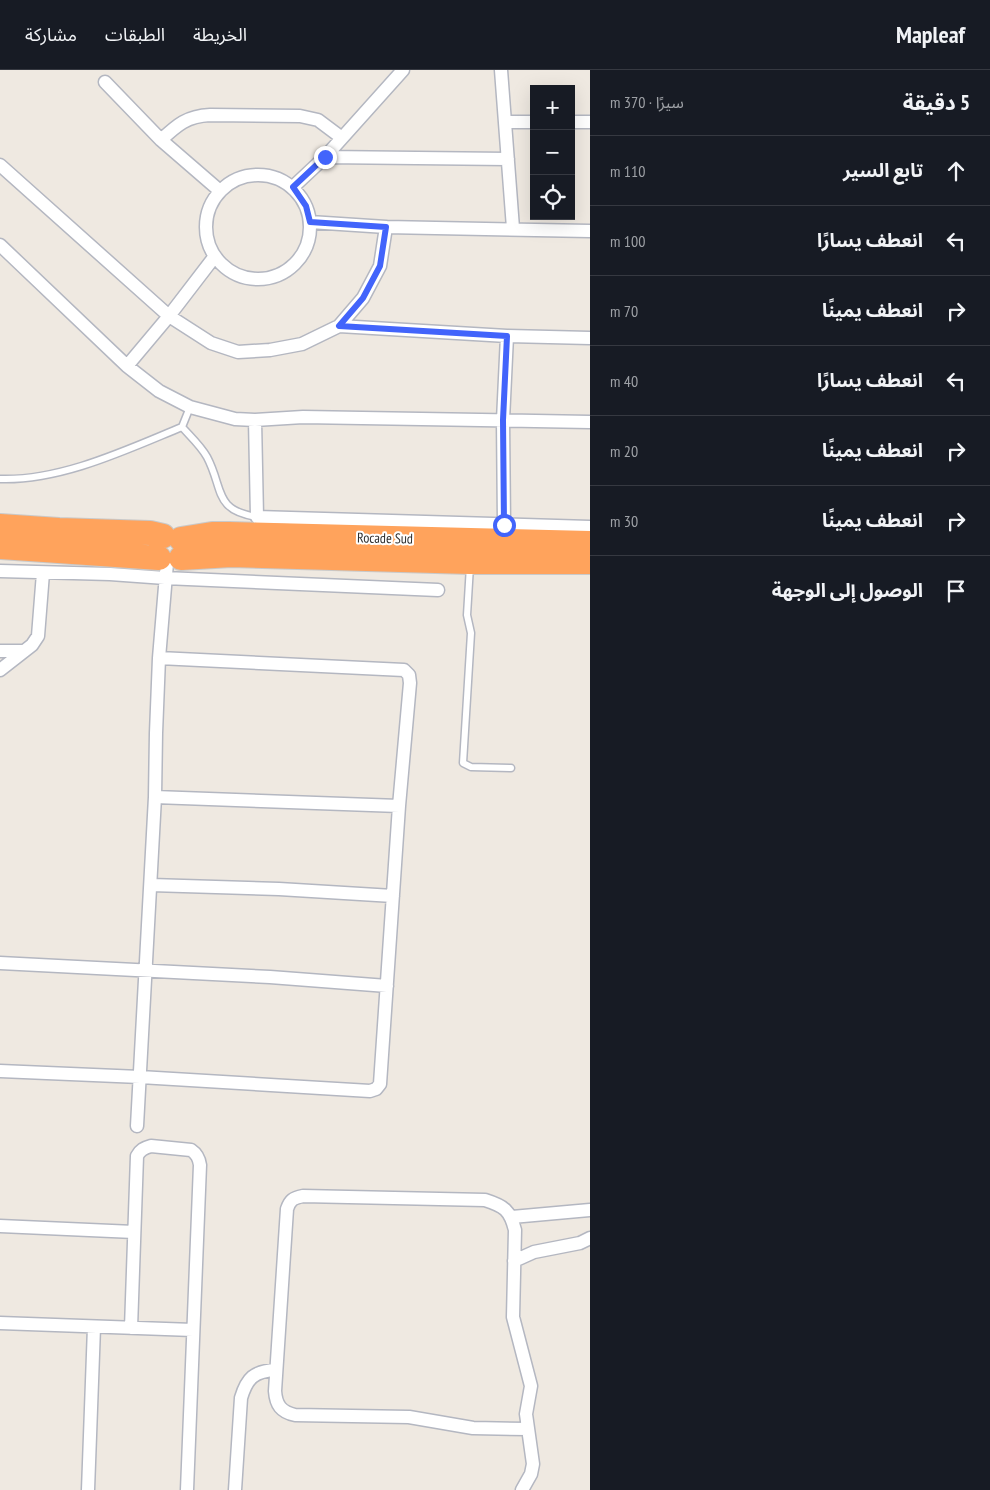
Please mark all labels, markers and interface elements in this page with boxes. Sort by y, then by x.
text: Mapleaf [896,19,965,50]
text: مشاركة [25,23,77,46]
text: الطبقات [105,23,165,46]
text: الخريطة [193,23,247,46]
map controls [530,85,575,220]
button: + [530,85,575,130]
text: 5 دقيقة [903,89,970,116]
text: سيرًا · 370 m [610,92,684,112]
button: − [530,130,575,175]
route end [314,146,337,169]
icon: ahead [942,157,970,185]
text: تابع السير [843,158,923,182]
text: 110 m [610,161,645,181]
button: locate [530,175,575,220]
icon: left [942,227,970,255]
text: انعطف يسارًا [817,228,923,252]
text: 100 m [610,231,645,251]
icon: right [942,297,970,325]
text: انعطف يمينًا [822,298,923,322]
text: 70 m [610,301,638,321]
icon: left [942,367,970,395]
text: انعطف يسارًا [817,368,923,392]
text: 40 m [610,371,638,391]
icon: right [942,437,970,465]
text: انعطف يمينًا [822,438,923,462]
text: 20 m [610,441,638,461]
icon: right [942,507,970,535]
text: انعطف يمينًا [822,508,923,532]
text: 30 m [610,511,638,531]
route start [493,514,516,537]
street label: Rocade Sud [357,529,413,547]
icon: arrive [942,577,970,605]
text: الوصول إلى الوجهة [772,578,923,602]

